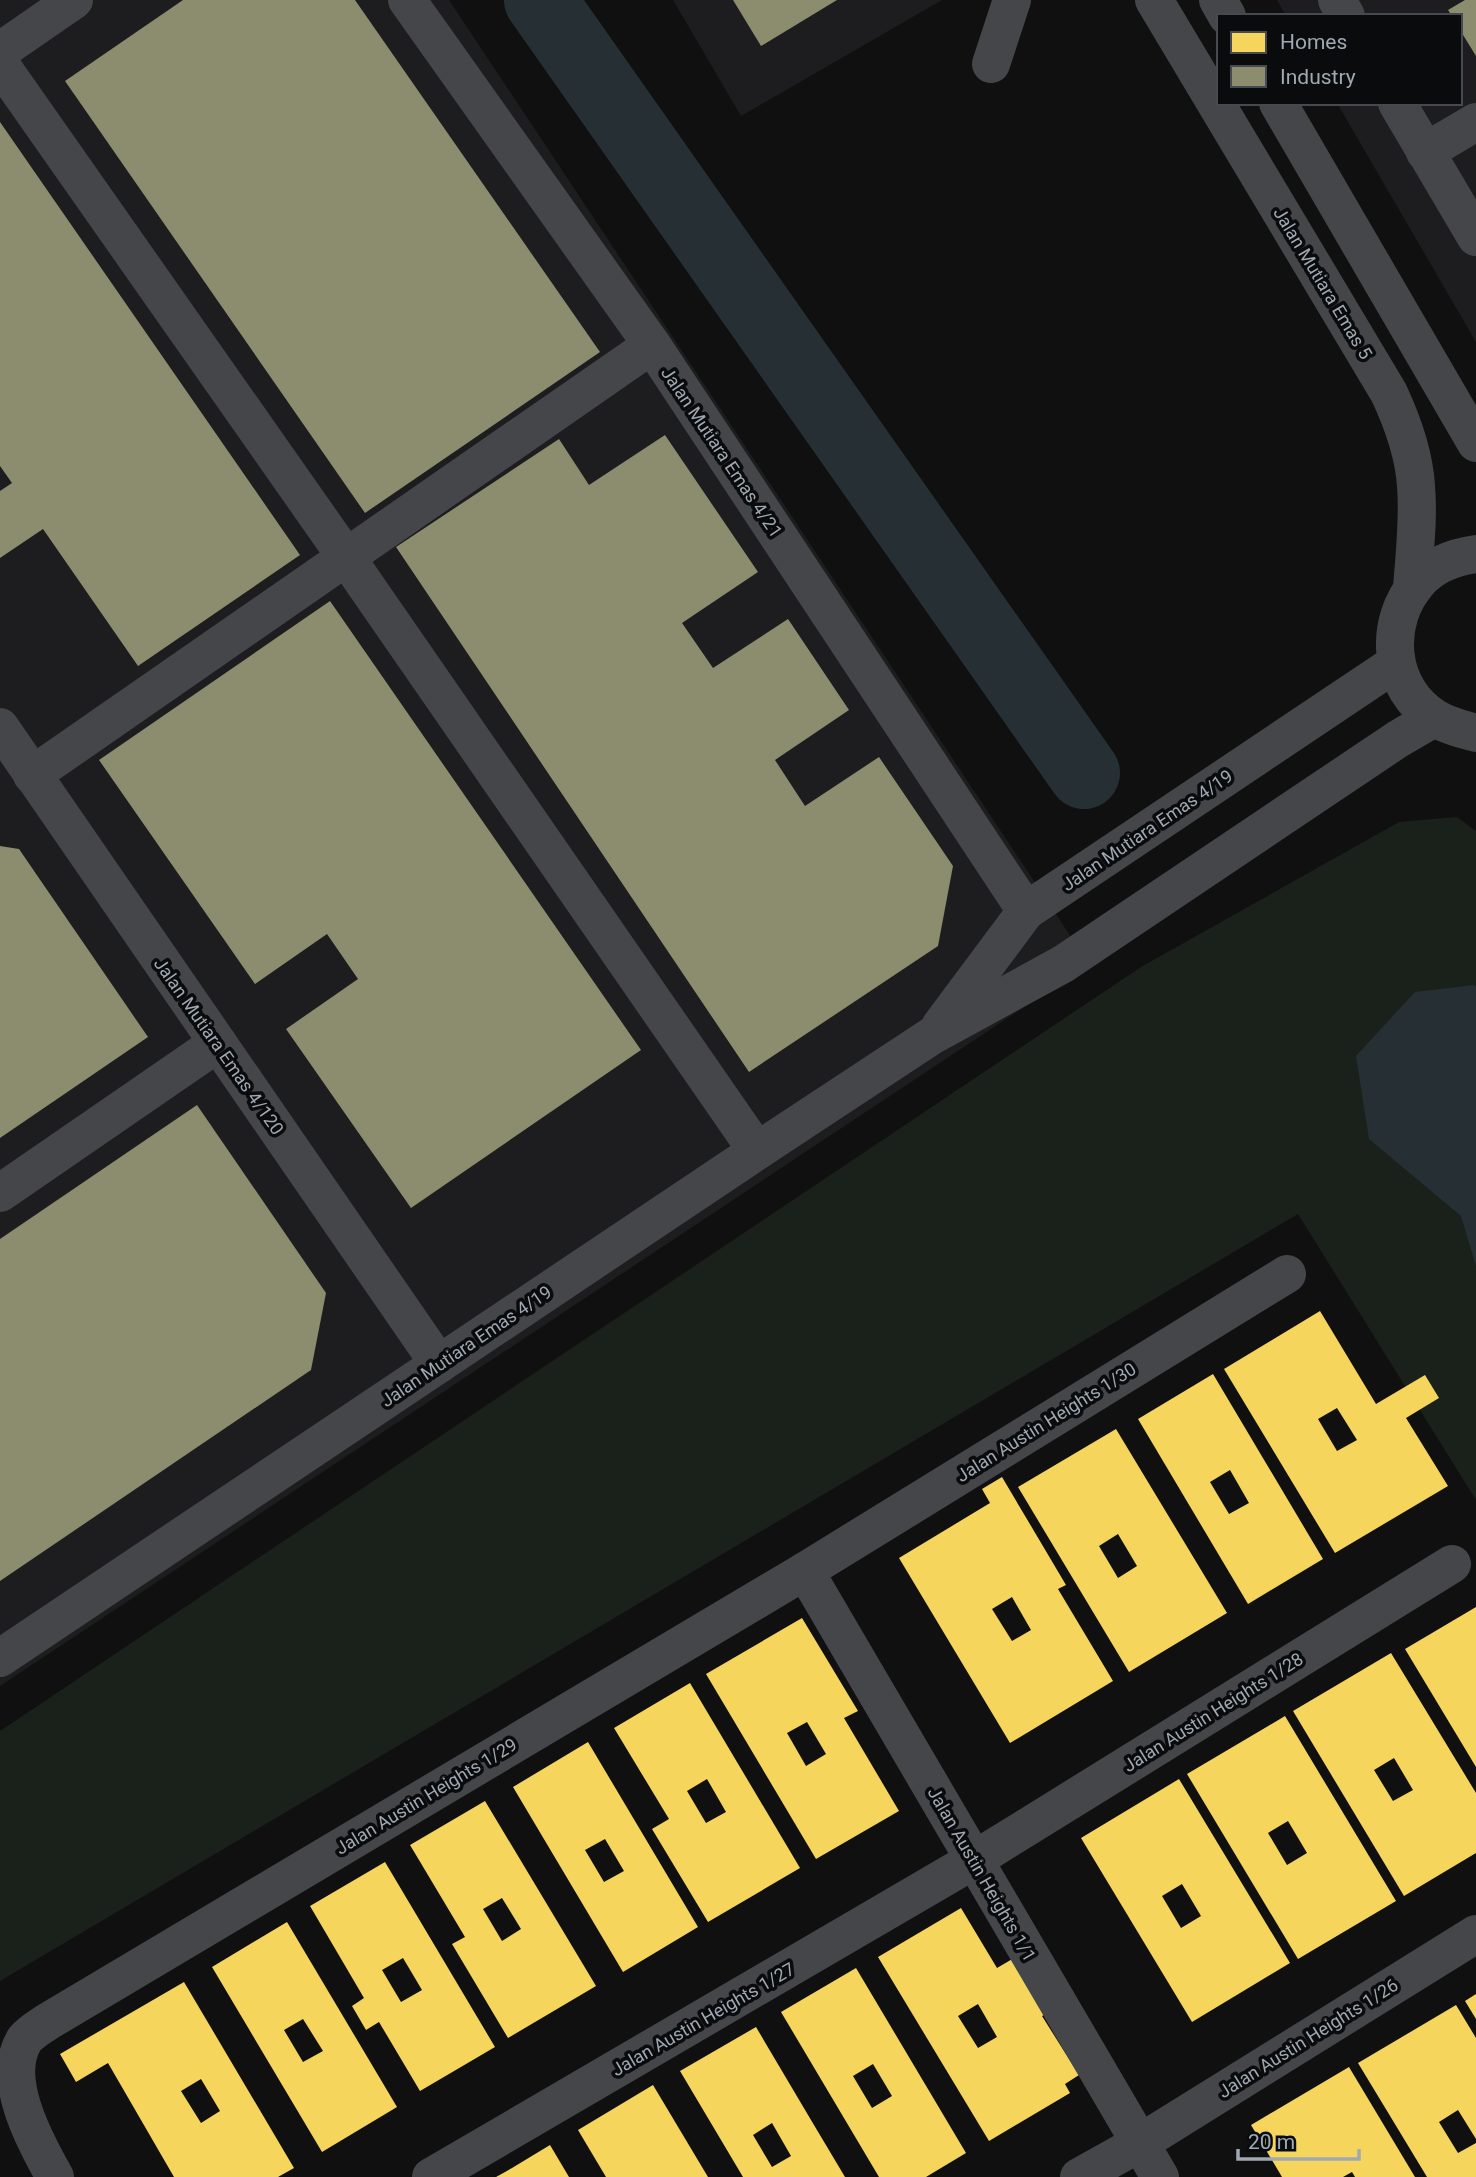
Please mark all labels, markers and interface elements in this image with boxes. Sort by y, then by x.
legend [1217,14,1462,105]
text: Homes [1280,30,1347,54]
text: Industry [1280,65,1356,89]
street label: Jalan Mutiara Emas 5 [1269,203,1377,363]
street label: Jalan Mutiara Emas 4/21 [657,363,787,541]
street label: Jalan Mutiara Emas 4/19 [1058,765,1236,895]
street label: Jalan Mutiara Emas 4/120 [150,953,288,1139]
street label: Jalan Mutiara Emas 4/19 [377,1281,555,1411]
street label: Jalan Austin Heights 1/30 [952,1358,1140,1486]
street label: Jalan Austin Heights 1/28 [1119,1648,1307,1776]
street label: Jalan Austin Heights 1/29 [331,1733,521,1859]
street label: Jalan Austin Heights 1/1 [923,1783,1041,1965]
street label: Jalan Austin Heights 1/27 [608,1958,798,2080]
street label: Jalan Austin Heights 1/26 [1214,1974,1402,2102]
scale bar [1238,2118,1359,2162]
text: 20 m [1248,2130,1295,2154]

